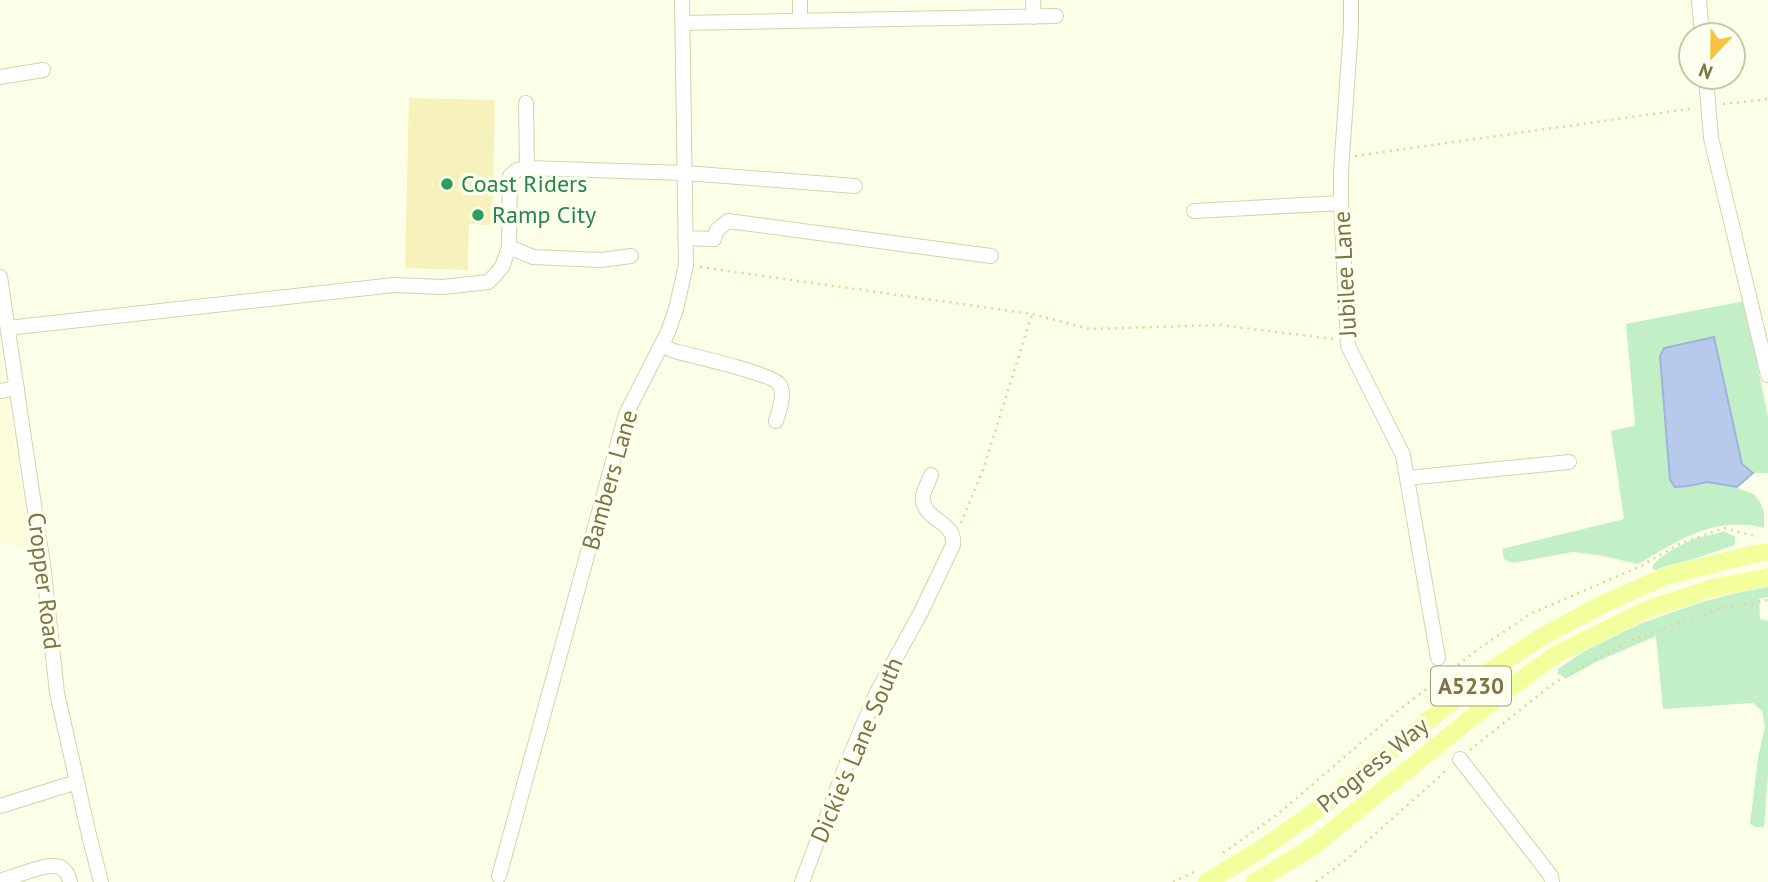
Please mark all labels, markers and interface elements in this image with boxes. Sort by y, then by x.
north arrow [1677,21,1747,91]
text: N [1695,58,1716,85]
place label: Coast Riders [461,168,587,199]
marker: Coast Riders [439,176,455,192]
place label: Ramp City [492,199,596,230]
marker: Ramp City [470,207,486,223]
street label: Jubilee Lane [1326,210,1363,339]
street label: Bambers Lane [575,406,644,554]
street label: Cropper Road [21,511,68,651]
street label: Dickie's Lane South [804,652,910,847]
road number: A5230 [1431,666,1511,706]
street label: Progress Way [1310,710,1435,819]

